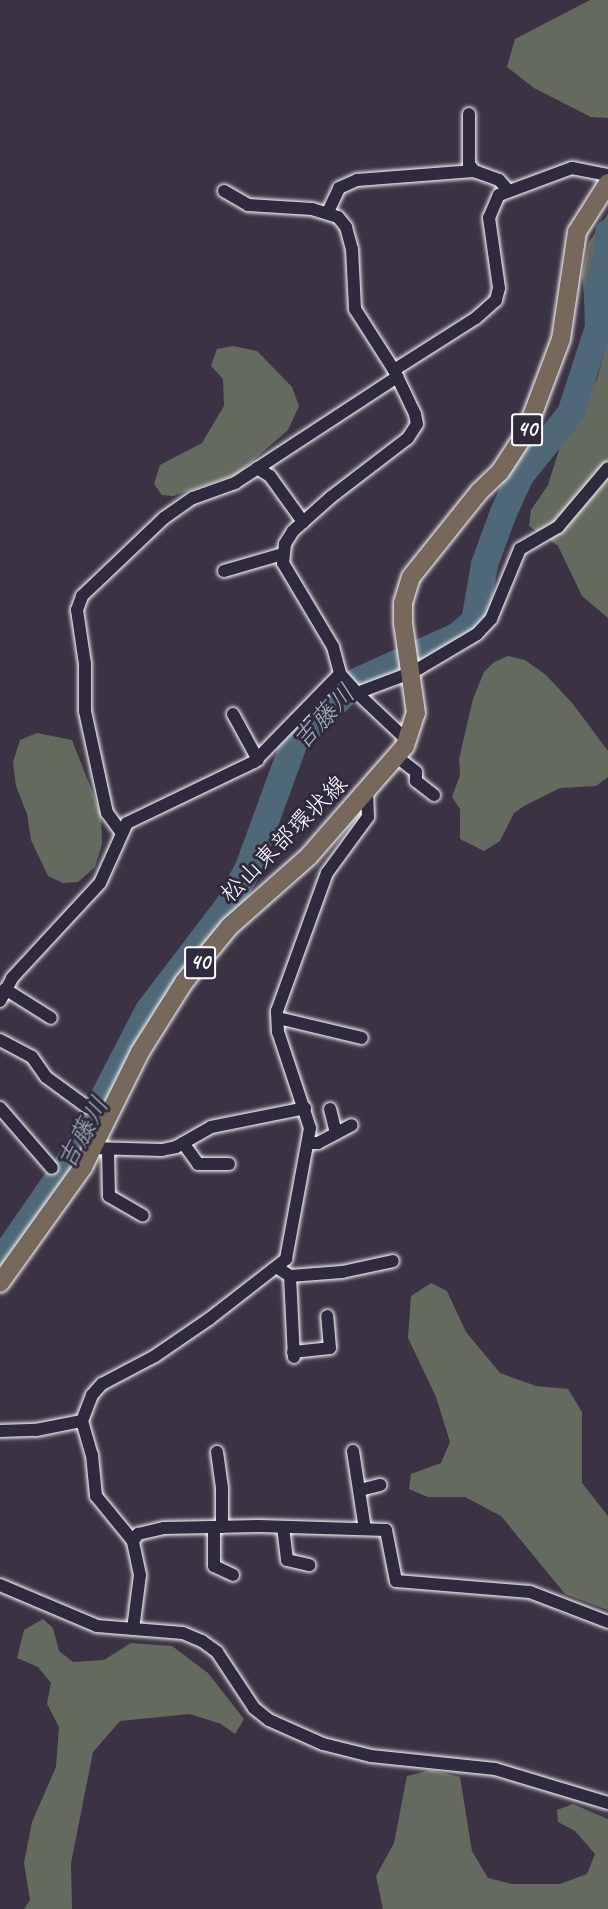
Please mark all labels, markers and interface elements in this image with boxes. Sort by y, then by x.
road number: 40 [510,411,544,449]
water label: 吉藤川 [286,678,362,756]
street label: 松山東部環状線 [214,769,354,909]
road number: 40 [184,944,216,982]
water label: 吉藤川 [50,1091,116,1175]

